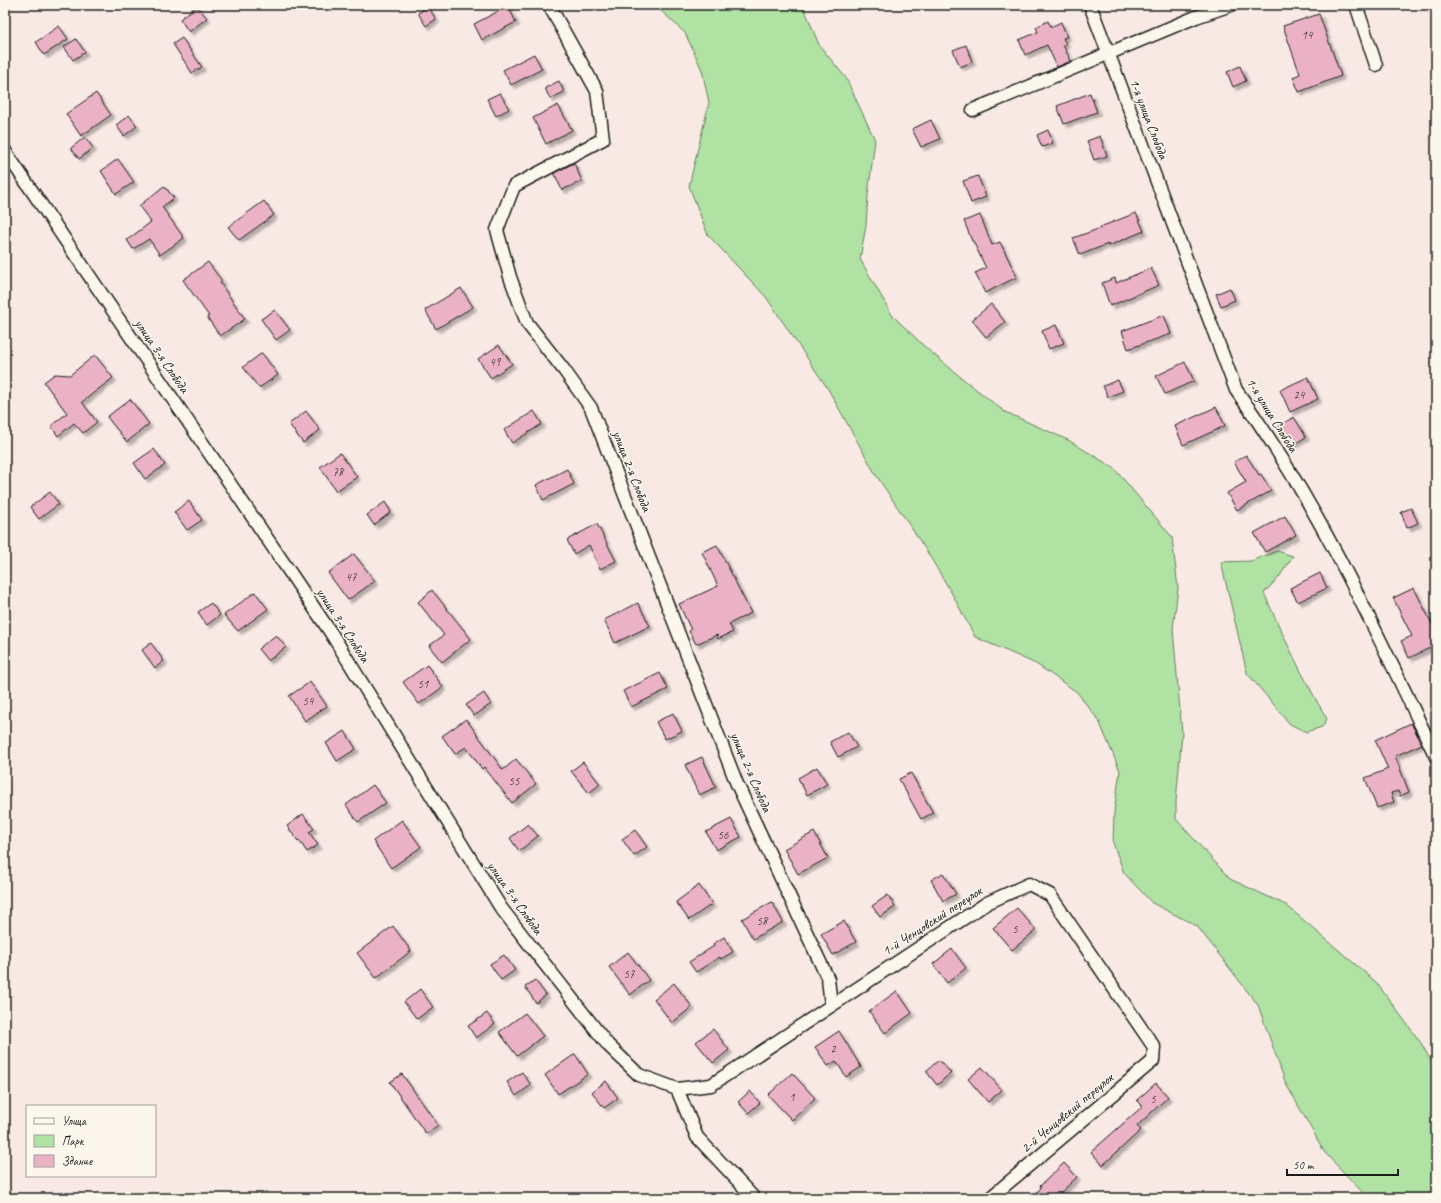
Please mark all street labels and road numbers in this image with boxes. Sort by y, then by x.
street label: 1-я улица Слобода [1126,76,1172,162]
street label: улица 3-я Слобода [130,315,193,397]
street label: 1-я улица Слобода [1242,374,1302,456]
street label: улица 2-я Слобода [608,427,656,515]
street label: улица 3-я Слобода [312,584,374,666]
street label: улица 2-я Слобода [726,728,776,815]
street label: улица 3-я Слобода [483,857,547,939]
street label: 1-й Ченцовский переулок [879,881,987,960]
street label: 2-й Ченцовский переулок [1017,1068,1118,1157]

